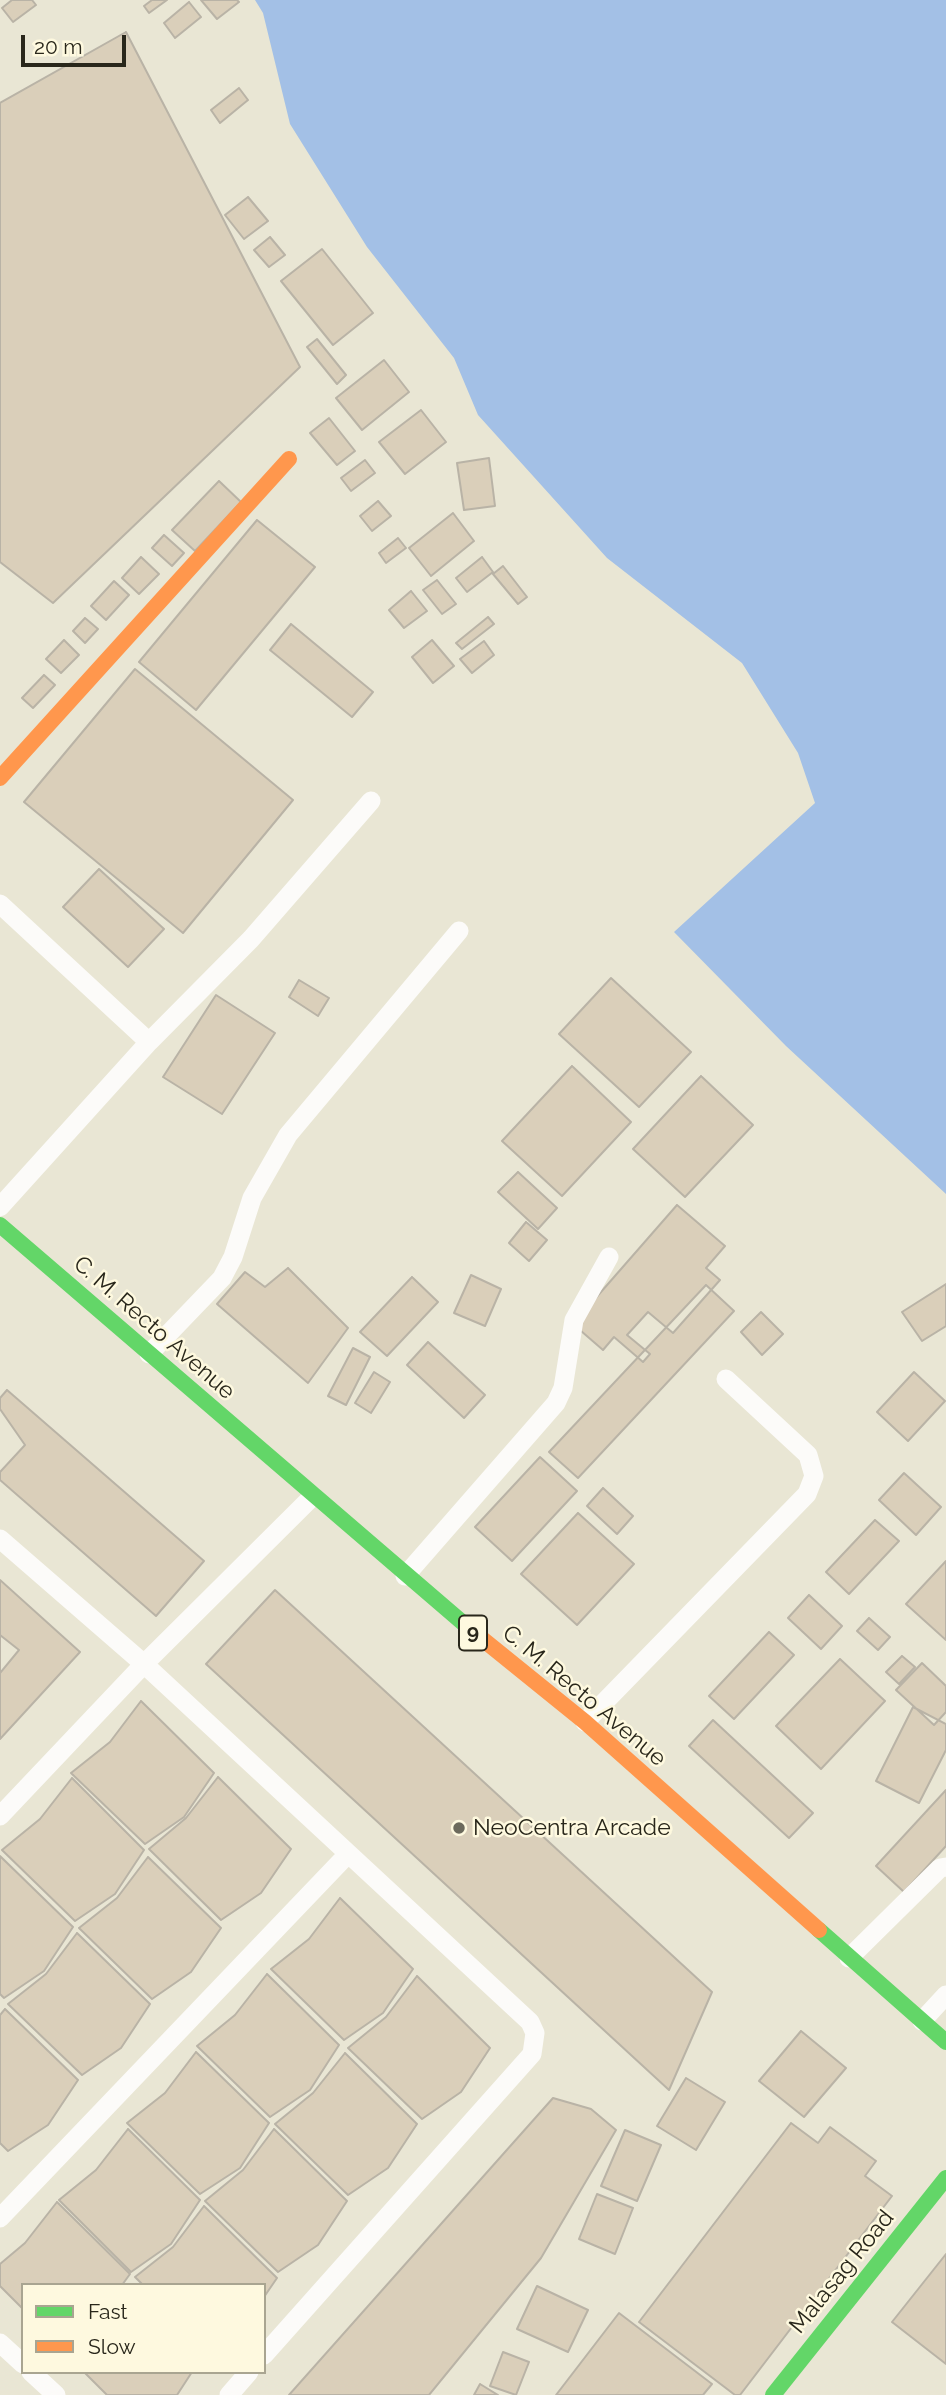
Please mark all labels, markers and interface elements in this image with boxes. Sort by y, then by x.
scale bar [24,21,130,65]
text: 20 m [34,34,82,59]
street label: C. M. Recto Avenue [68,1250,240,1406]
road number: 9 [459,1616,487,1650]
street label: C. M. Recto Avenue [497,1620,671,1772]
place label: NeoCentra Arcade [473,1814,671,1842]
marker: NeoCentra Arcade [451,1820,467,1836]
street label: Malasag Road [784,2205,900,2339]
legend [21,2283,266,2374]
text: Fast [88,2299,128,2324]
text: Slow [88,2334,136,2359]

